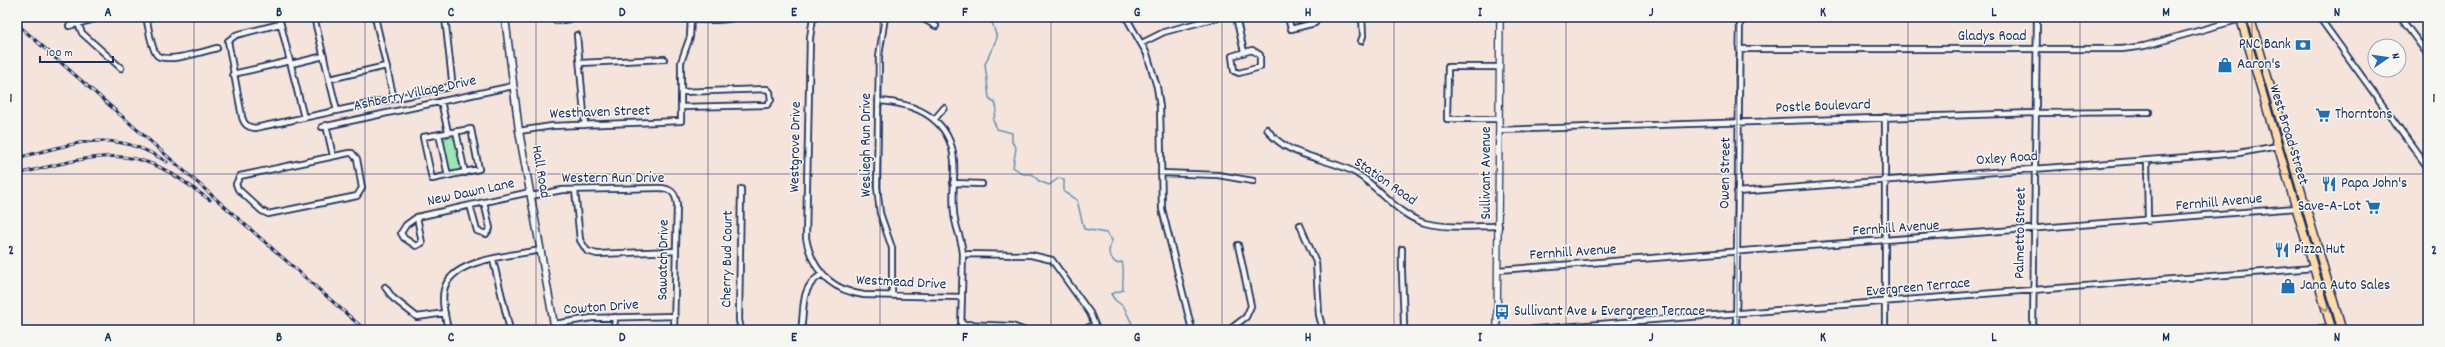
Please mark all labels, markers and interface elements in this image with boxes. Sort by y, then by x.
text: A [104,4,112,23]
text: B [276,4,282,23]
text: C [448,4,455,23]
text: D [619,4,626,23]
text: E [791,4,798,23]
text: F [962,4,968,23]
text: G [1134,4,1141,23]
text: H [1305,4,1312,23]
text: I [1478,4,1483,23]
text: J [1649,4,1654,23]
text: K [1820,4,1826,23]
text: L [1991,4,1997,23]
text: M [2162,4,2170,23]
text: N [2334,4,2340,23]
street label: Gladys Road [1957,26,2027,48]
place label: PNC Bank [2239,34,2291,56]
bank icon: PNC Bank [2294,36,2312,54]
scale bar [40,38,113,64]
north arrow [2367,38,2407,78]
text: 100 m [46,45,73,62]
text: N [2386,52,2403,61]
place label: Aaron's [2237,54,2281,76]
shop icon: Aaron's [2216,56,2234,74]
street label: Ashberry Village Drive [352,70,479,118]
street label: West Broad Street [2262,82,2314,188]
text: 1 [10,90,13,109]
text: 1 [2433,90,2436,109]
street label: Wesliegh Run Drive [856,92,878,197]
street label: Postle Boulevard [1775,94,1871,120]
street label: Westhaven Street [549,100,651,126]
street label: Westgrove Drive [784,101,808,193]
place label: Thorntons [2335,104,2393,126]
supermarket icon: Thorntons [2314,106,2332,124]
street label: Sullivant Avenue [1476,126,1498,220]
street label: Owen Street [1714,137,1738,209]
street label: Hall Road [525,144,555,200]
street label: Oxley Road [1975,146,2039,172]
street label: Station Road [1349,152,1421,212]
street label: Western Run Drive [562,168,665,190]
street label: New Dawn Lane [425,173,517,213]
place label: Papa John's [2341,173,2407,195]
restaurant icon: Papa John's [2320,175,2338,193]
street label: Palmetto Street [2009,186,2033,279]
street label: Fernhill Avenue [2175,188,2264,218]
place label: Save-A-Lot [2298,196,2361,218]
supermarket icon: Save-A-Lot [2364,198,2382,216]
street label: Cherry Bud Court [716,210,740,308]
street label: Fernhill Avenue [1852,215,1941,243]
street label: Sawatch Drive [652,219,676,301]
street label: Fernhill Avenue [1529,239,1618,267]
place label: Pizza Hut [2294,239,2346,261]
restaurant icon: Pizza Hut [2273,241,2291,259]
text: 2 [8,242,14,261]
text: 2 [2431,242,2437,261]
street label: Westmead Drive [855,270,947,296]
street label: Evergreen Terrace [1865,272,1971,304]
place label: Jana Auto Sales [2300,275,2390,297]
shop icon: Jana Auto Sales [2279,277,2297,295]
street label: Cowton Drive [563,294,640,322]
place label: Sullivant Ave & Evergreen Terrace [1514,301,1705,323]
bus stop icon: Sullivant Ave & Evergreen Terrace [1493,303,1511,321]
one-way arrow [2321,305,2330,312]
text: A [104,329,112,347]
text: B [276,329,282,347]
text: C [448,329,455,347]
text: D [619,329,626,347]
text: E [791,329,798,347]
text: F [962,329,968,347]
text: G [1134,329,1141,347]
text: H [1305,329,1312,347]
text: I [1478,329,1483,347]
text: J [1649,329,1654,347]
text: K [1820,329,1826,347]
text: L [1991,329,1997,347]
text: M [2162,329,2170,347]
text: N [2334,329,2340,347]

